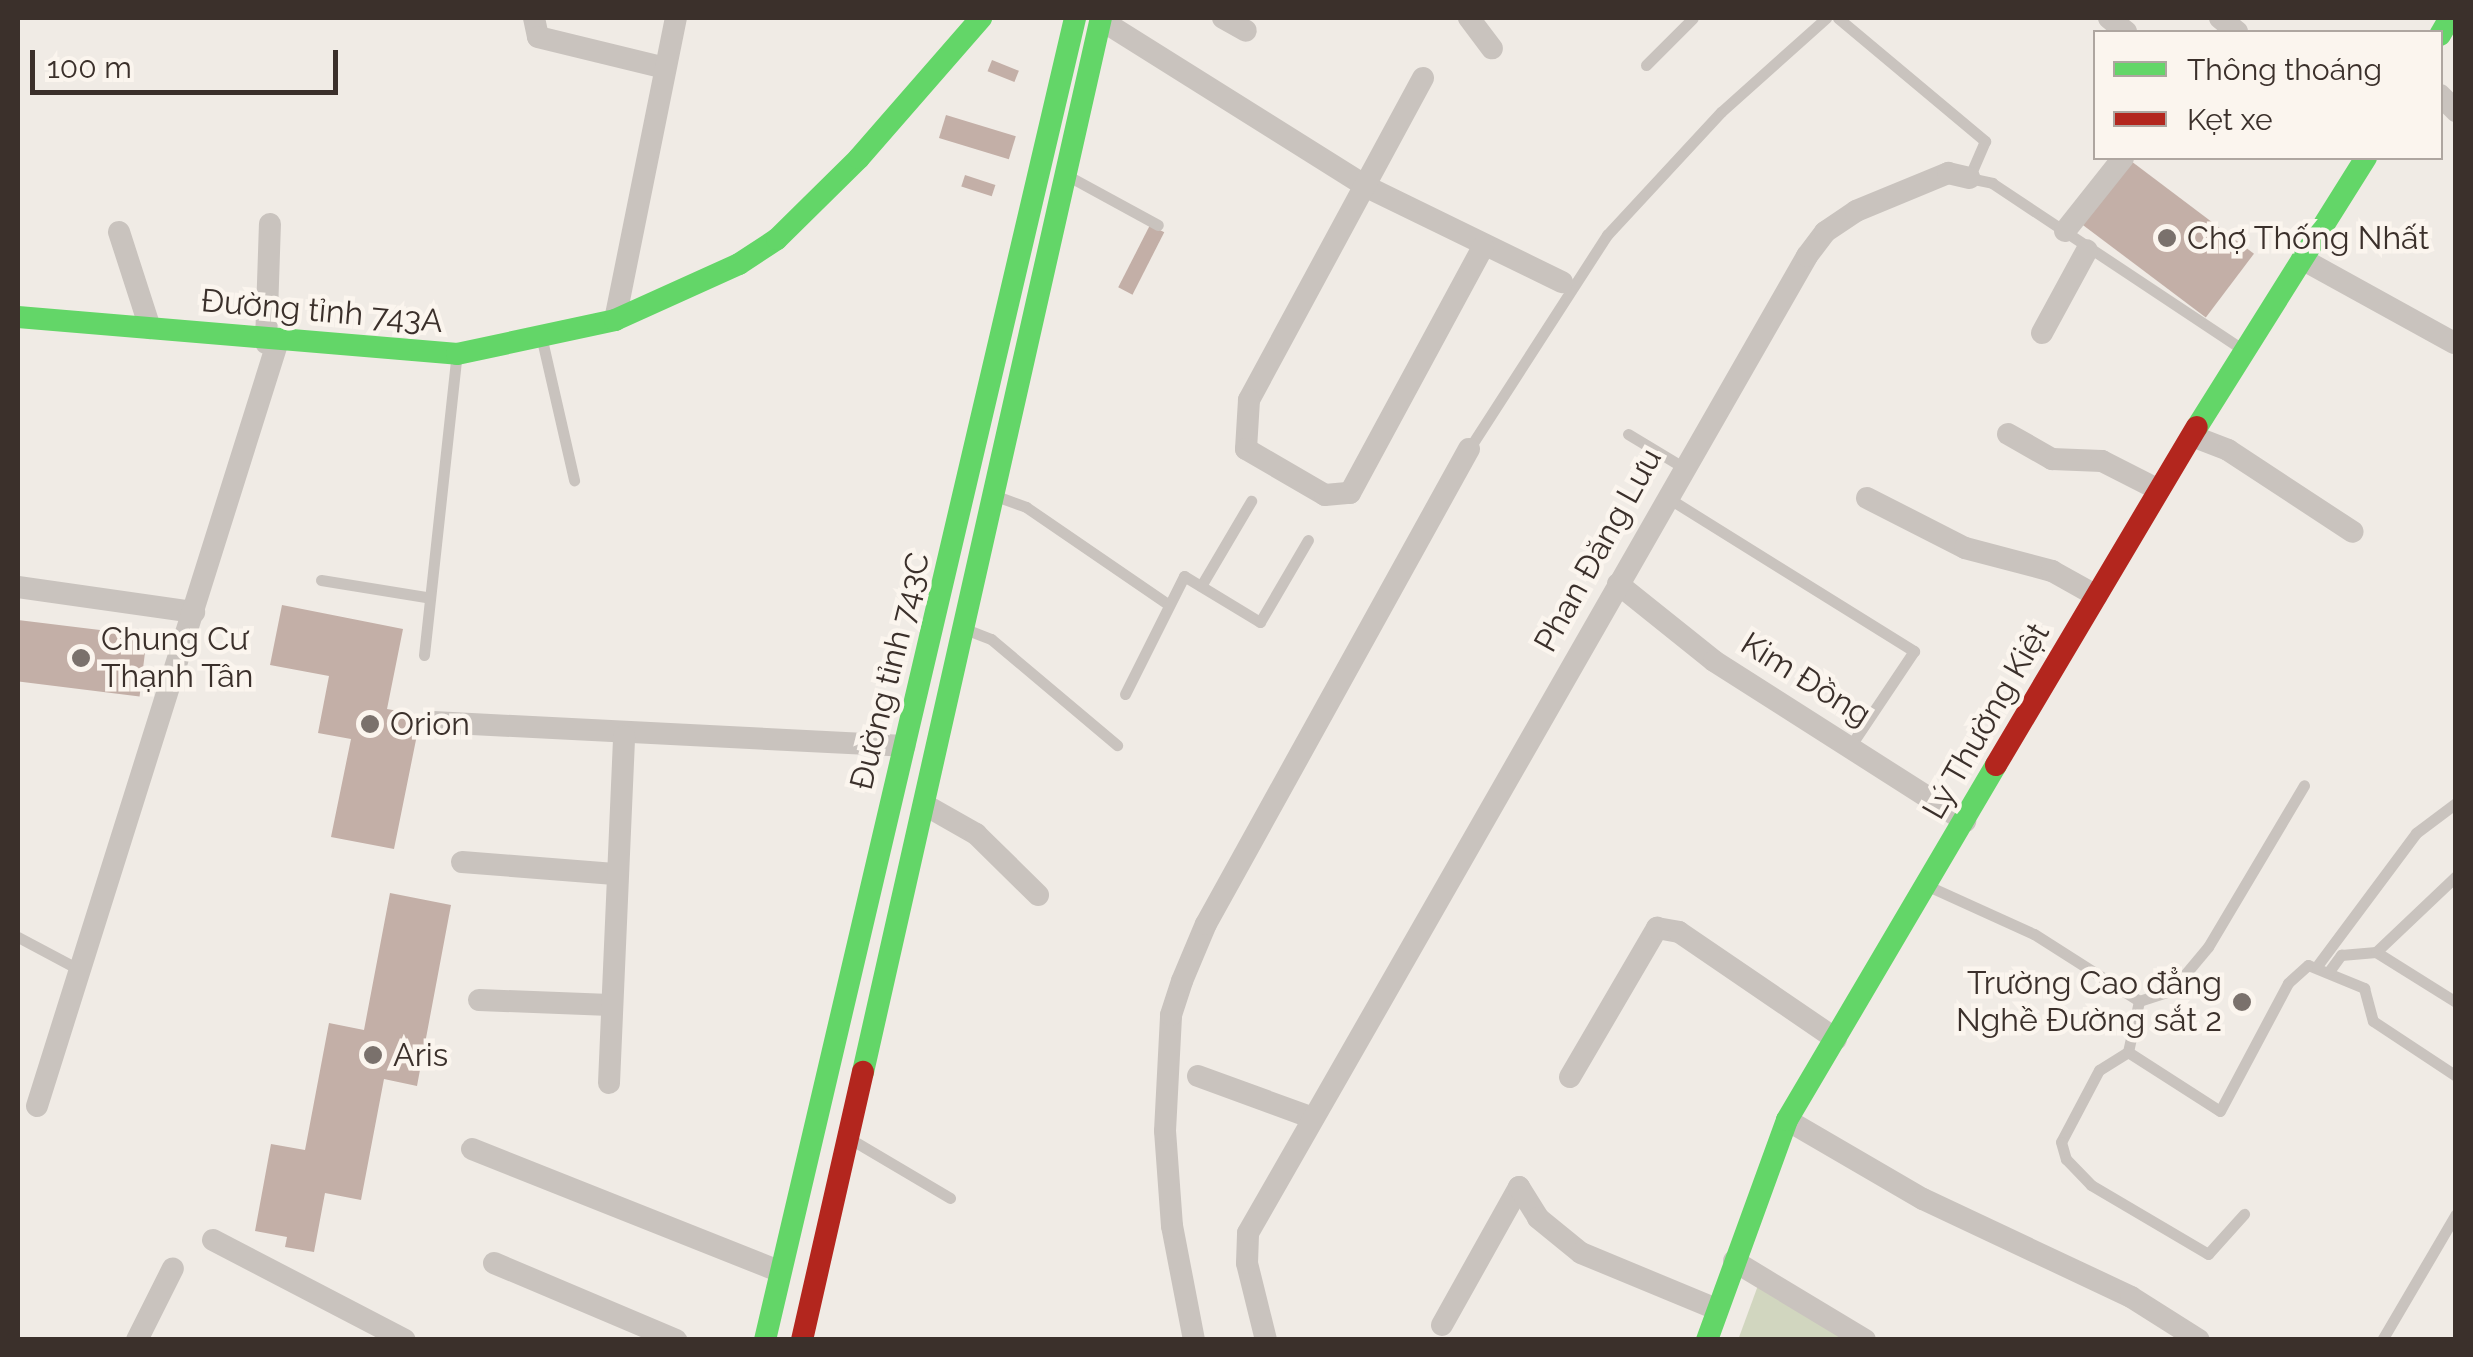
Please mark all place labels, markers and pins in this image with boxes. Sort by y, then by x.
place label: Chợ Thống Nhất [2187,219,2430,257]
marker: Chợ Thống Nhất [2156,227,2178,249]
place label: Chung Cư Thạnh Tân [101,621,254,696]
marker: Chung Cư Thạnh Tân [70,647,92,669]
place label: Orion [390,705,470,743]
marker: Orion [359,713,381,735]
place label: Trường Cao đẳng Nghề Đường sắt 2 [1956,965,2222,1040]
marker: Trường Cao đẳng Nghề Đường sắt 2 [2231,991,2253,1013]
place label: Aris [393,1036,448,1074]
marker: Aris [362,1044,384,1066]

